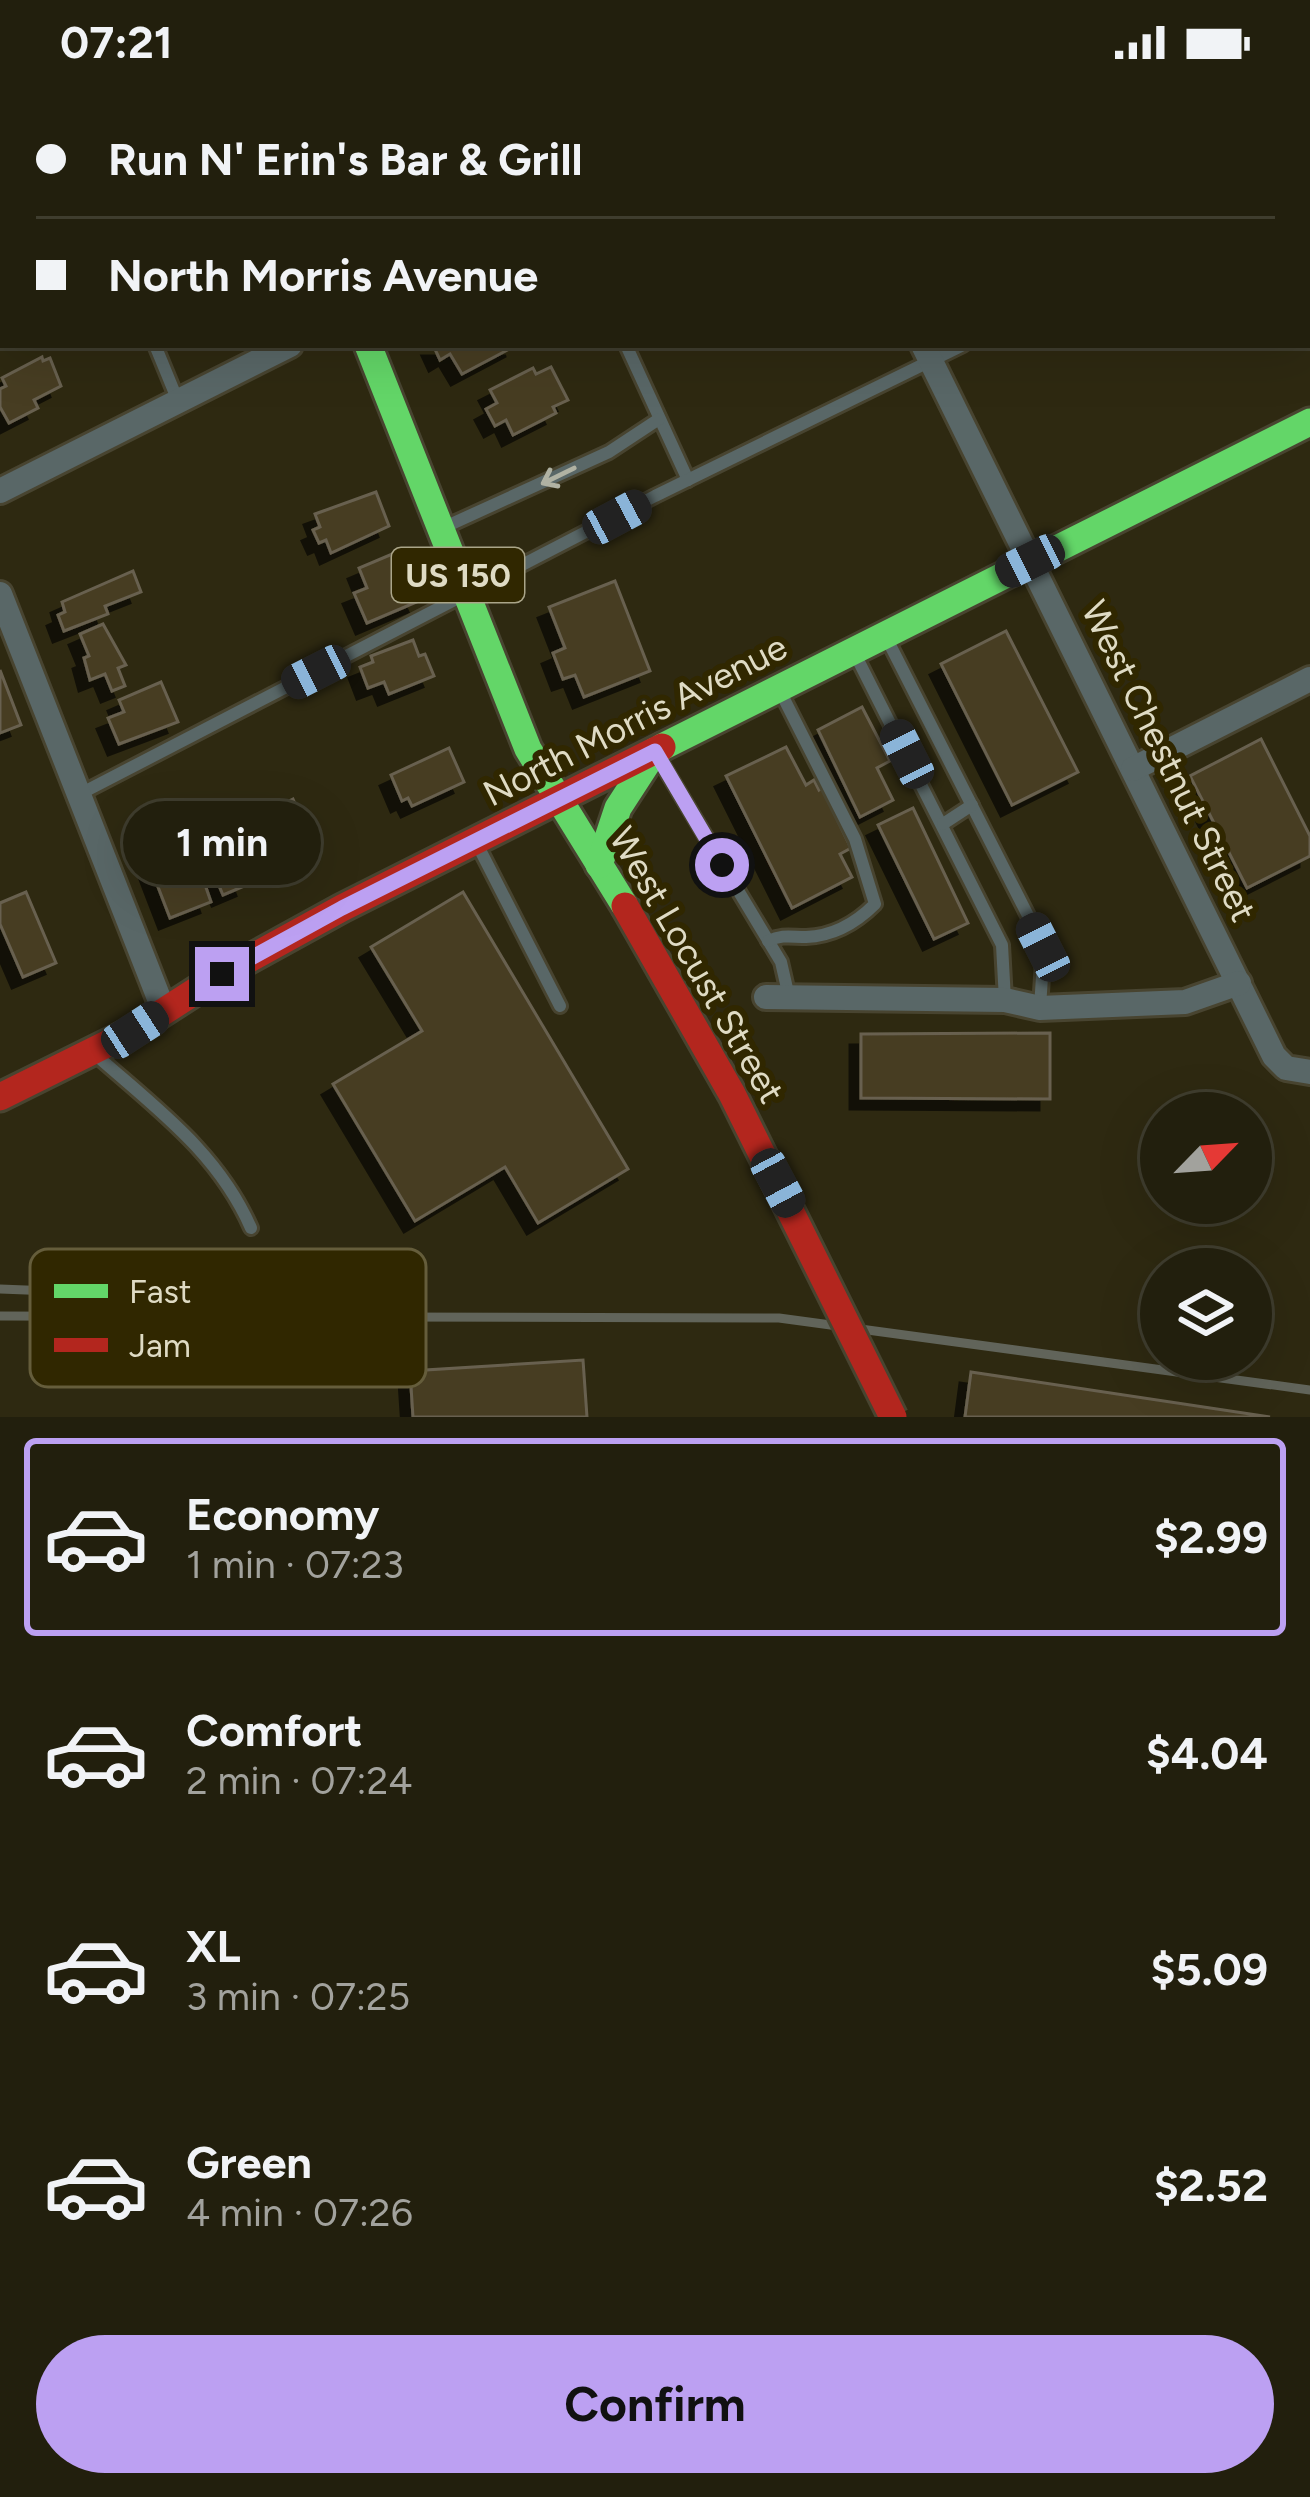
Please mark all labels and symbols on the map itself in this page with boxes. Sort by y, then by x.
one-way arrow [541,466,577,488]
car [577,484,657,550]
car [990,529,1070,593]
road number: US 150 [392,548,524,602]
street label: West Chestnut Street [1073,594,1265,928]
street label: North Morris Avenue [476,625,794,815]
car [276,640,356,704]
car [875,714,939,794]
callout: 1 min [123,800,321,884]
street label: West Locust Street [601,819,793,1111]
route start [695,838,749,892]
car [1011,907,1075,987]
route end [195,947,249,1001]
car [95,995,175,1065]
north arrow [1140,1092,1272,1224]
car [745,1143,811,1223]
legend [30,1249,426,1387]
text: Fast [129,1272,191,1311]
text: Jam [129,1326,191,1365]

